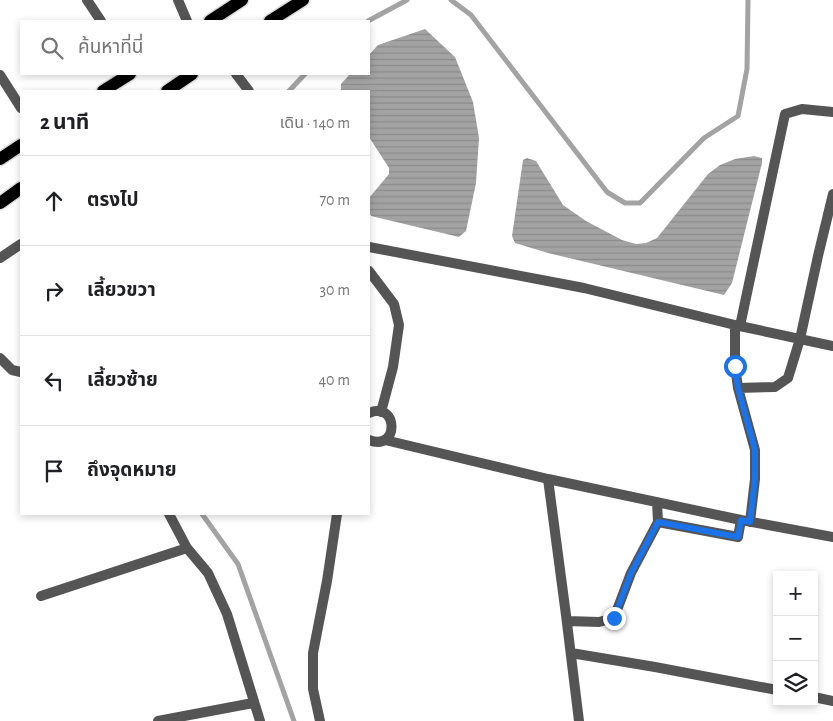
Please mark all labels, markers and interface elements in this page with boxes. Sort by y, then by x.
search box [20,20,370,75]
icon: search [38,34,66,62]
text: ค้นหาที่นี่ [78,38,143,57]
text: 2 นาที [40,112,89,133]
text: เดิน · 140 m [280,115,350,131]
icon: ahead [40,187,68,215]
text: ตรงไป [87,191,139,210]
text: 70 m [319,192,350,208]
icon: right [40,277,68,305]
text: เลี้ยวขวา [87,281,156,300]
text: 30 m [320,282,350,298]
route start [724,355,747,378]
icon: left [40,367,68,395]
text: เลี้ยวซ้าย [87,371,158,390]
text: 40 m [318,372,350,388]
icon: arrive [40,457,68,485]
text: ถึงจุดหมาย [87,461,177,480]
map controls [773,571,818,706]
button: + [773,571,818,616]
route end [603,607,626,630]
button: − [773,616,818,661]
button: layers [773,661,818,706]

